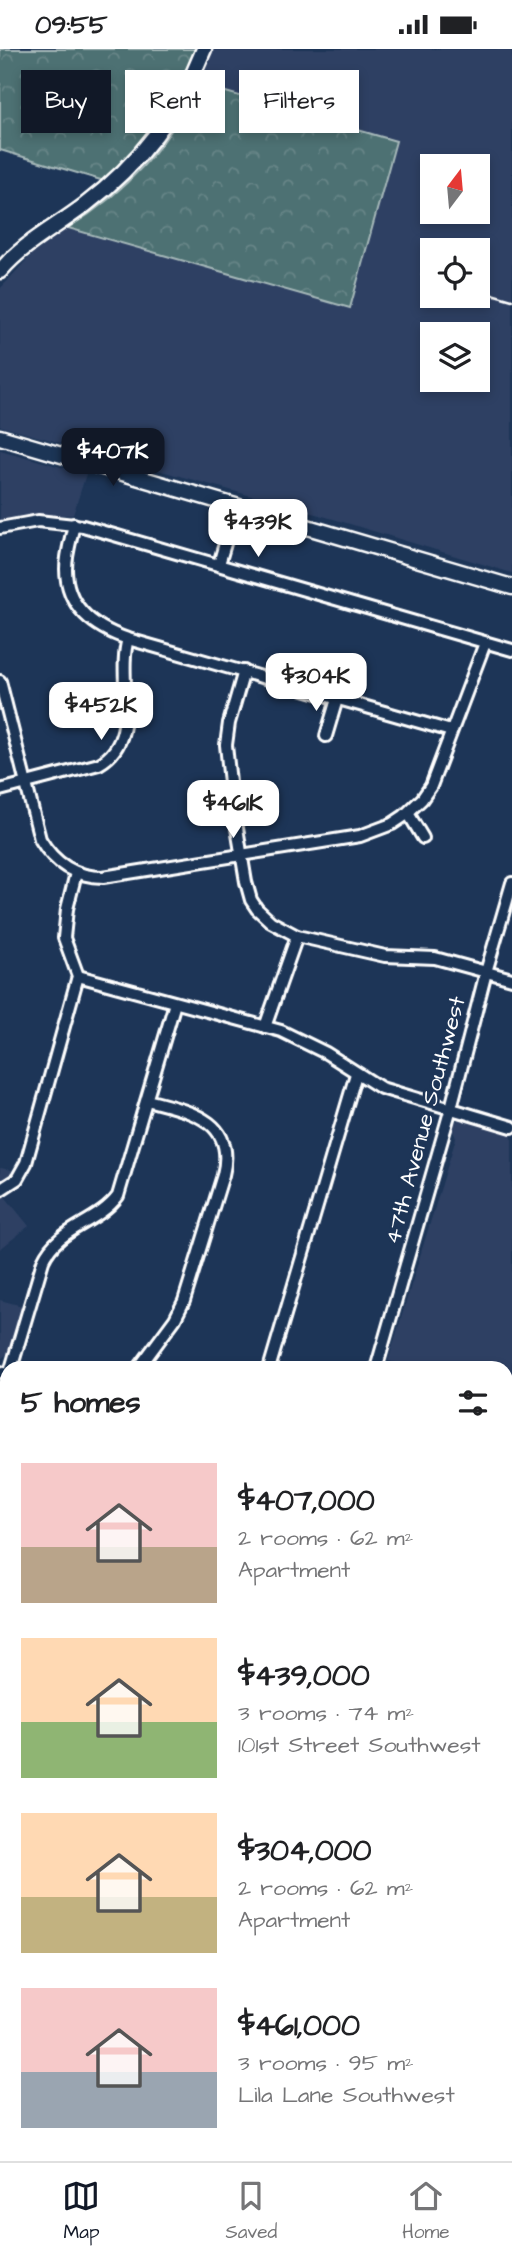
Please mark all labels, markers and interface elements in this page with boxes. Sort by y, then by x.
text: 09:55 [35,7,107,43]
chip: Buy [21,70,111,133]
chip: Rent [125,70,225,133]
chip: Filters [239,70,359,133]
north arrow [420,154,490,224]
map controls [420,154,490,392]
button: locate [420,238,490,308]
button: layers [420,322,490,392]
pin: $407K [64,429,162,488]
text: $407K [77,435,149,467]
pin: $439K [209,499,307,559]
text: $439K [224,506,292,538]
pin: $304K [267,653,365,713]
text: $304K [282,660,350,692]
pin: $452K [52,683,150,742]
text: $452K [65,689,137,721]
pin: $461K [184,781,282,840]
text: $461K [203,787,263,819]
street label: 47th Avenue Southwest [376,992,474,1248]
text: 5 homes [21,1382,141,1424]
icon: filters [454,1384,492,1422]
text: $407,000 [238,1480,375,1522]
icon: home [77,1491,161,1575]
text: 2 rooms · 62 m² [238,1522,413,1554]
text: Apartment [238,1554,350,1586]
text: $439,000 [238,1655,370,1697]
icon: home [77,1666,161,1750]
text: 3 rooms · 74 m² [238,1697,414,1729]
text: 101st Street Southwest [238,1729,481,1761]
text: $304,000 [238,1830,371,1872]
icon: home [77,1841,161,1925]
text: 2 rooms · 62 m² [238,1872,413,1904]
text: Apartment [238,1904,350,1936]
text: $461,000 [238,2005,360,2047]
icon: home [77,2016,161,2100]
text: 3 rooms · 95 m² [238,2047,414,2079]
text: Lila Lane Southwest [238,2079,455,2111]
tab: Map [62,2177,100,2246]
tab: Saved [225,2177,277,2246]
tab: Home [402,2177,449,2246]

